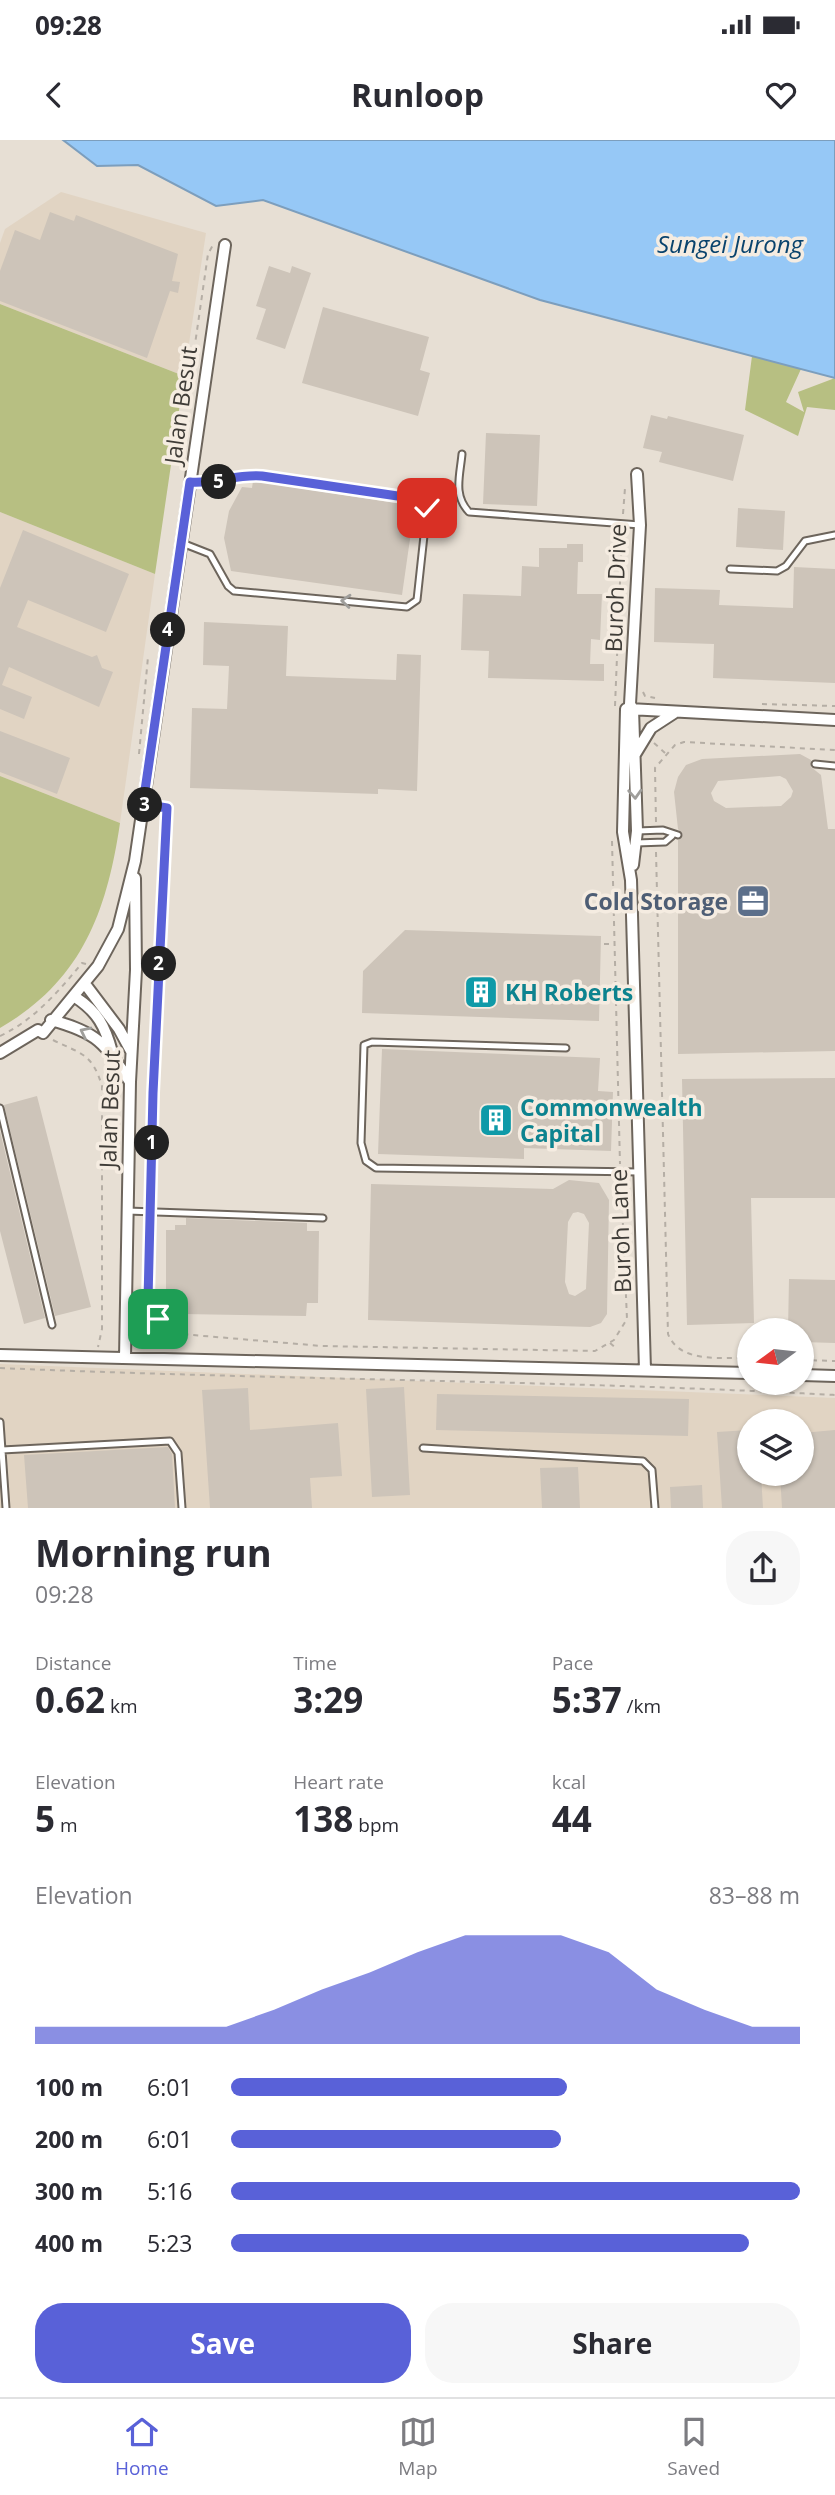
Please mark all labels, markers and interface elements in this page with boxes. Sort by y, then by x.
text: 09:28 [35,7,102,43]
text: Runloop [351,73,484,116]
icon: back [35,76,73,114]
icon: heart [762,76,800,114]
water label: Sungei Jurong [657,227,805,260]
street label: Jalan Besut [156,344,204,468]
pin: 5 [202,464,236,500]
text: 5 [213,468,224,494]
pin [397,478,457,538]
icon: check [408,489,446,527]
street label: Buroh Drive [597,523,633,653]
one-way arrow [340,594,351,609]
pin: 4 [150,612,186,648]
text: 4 [162,616,173,642]
pin: 3 [128,788,162,822]
one-way arrow [628,788,643,799]
text: 3 [139,791,150,817]
office icon: Cold Storage [734,882,772,920]
place label: Cold Storage [584,885,728,917]
pin: 2 [142,946,176,982]
text: 2 [153,950,164,976]
building icon: KH Roberts [462,973,500,1011]
place label: KH Roberts [505,976,633,1008]
one-way arrow [80,1026,92,1040]
street label: Jalan Besut [91,1049,127,1171]
place label: Commonwealth Capital [520,1091,703,1149]
building icon: Commonwealth Capital [477,1101,515,1139]
pin: 1 [134,1126,170,1160]
text: 1 [146,1129,157,1155]
street label: Buroh Lane [602,1168,638,1294]
pin [128,1289,188,1349]
icon: arrive [139,1300,177,1338]
north arrow [737,1318,814,1395]
map controls [737,1318,814,1486]
button: layers [737,1409,814,1486]
text: Morning run [35,1526,272,1578]
button: share [726,1531,800,1605]
text: 09:28 [35,1578,94,1610]
text: Distance [35,1650,111,1676]
text: Time [293,1650,337,1676]
text: Pace [552,1650,593,1676]
text: 0.62 [35,1676,105,1723]
text: 3:29 [293,1676,363,1723]
text: 5:37 [552,1676,622,1723]
text: km [105,1693,138,1719]
text: /km [622,1693,661,1719]
text: Elevation [35,1769,116,1795]
text: Heart rate [293,1769,384,1795]
text: kcal [552,1769,586,1795]
text: 5 [35,1795,55,1842]
text: 138 [293,1795,353,1842]
text: 44 [552,1795,592,1842]
text: m [55,1812,78,1838]
text: bpm [353,1812,399,1838]
text: Elevation [35,1879,133,1911]
text: 83–88 m [709,1879,800,1911]
text: 100 m [35,2071,103,2103]
text: 6:01 [147,2071,193,2103]
text: 200 m [35,2123,103,2155]
text: 6:01 [147,2123,193,2155]
text: 300 m [35,2175,103,2207]
text: 5:16 [147,2175,193,2207]
text: 400 m [35,2227,103,2259]
text: 5:23 [147,2227,193,2259]
button: Save [35,2303,411,2383]
button: Share [425,2303,800,2383]
tab: Home [115,2413,169,2481]
tab: Map [398,2413,438,2481]
tab: Saved [667,2413,720,2481]

